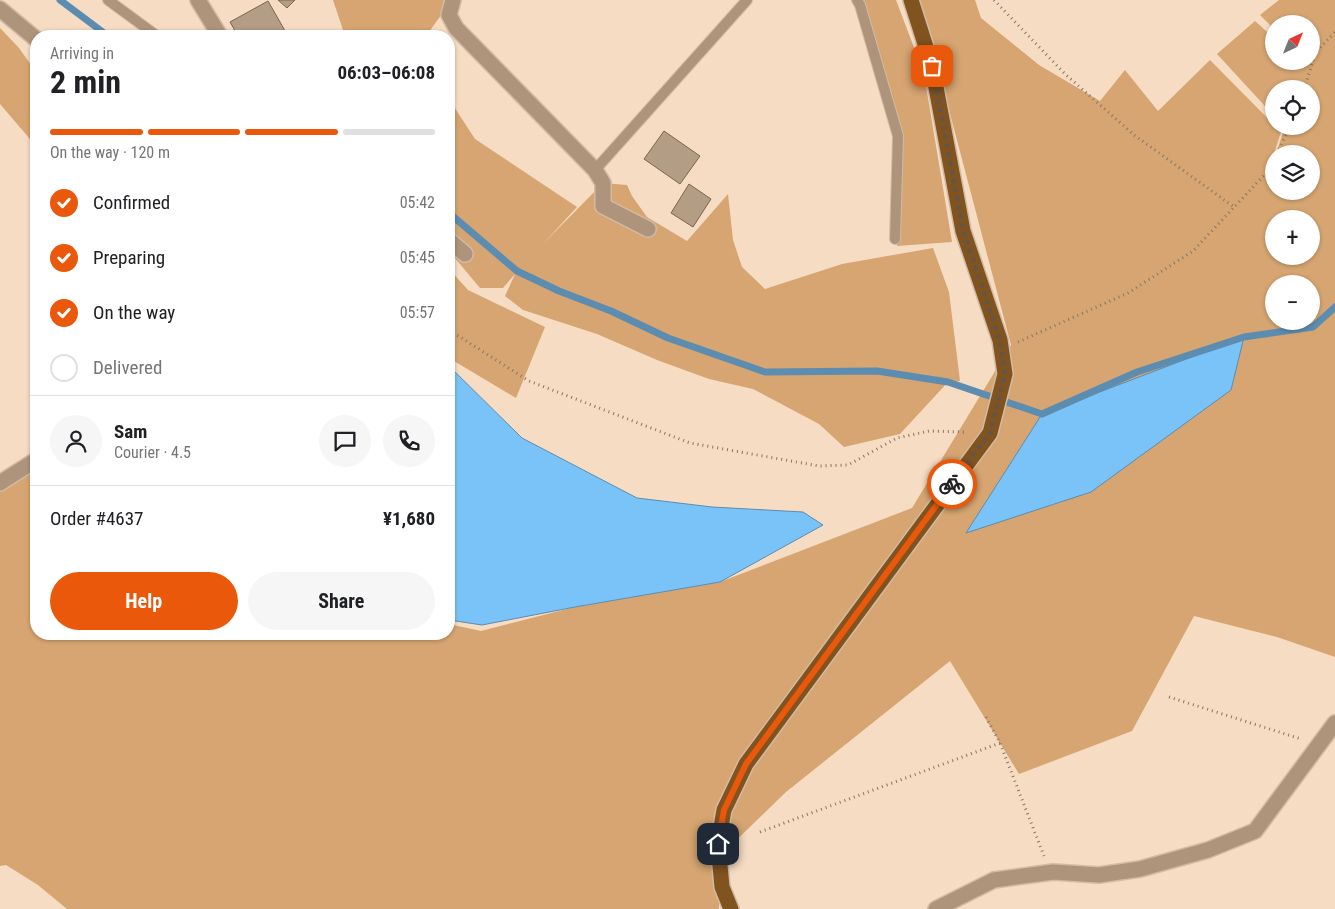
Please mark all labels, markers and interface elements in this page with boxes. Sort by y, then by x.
north arrow [1265,15,1320,70]
map controls [1265,15,1320,330]
text: Arriving in [50,44,114,63]
pin [911,45,953,87]
icon: bag [918,52,946,80]
text: 06:03–06:08 [337,61,435,84]
text: 2 min [50,63,121,101]
button: locate [1265,80,1320,135]
text: On the way · 120 m [50,143,170,162]
button: layers [1265,145,1320,200]
icon: check [50,189,78,217]
text: Confirmed [93,191,170,214]
text: 05:42 [400,193,435,212]
button: + [1265,210,1320,265]
icon: check [50,244,78,272]
text: Preparing [93,246,165,269]
text: 05:45 [400,248,435,267]
button: − [1265,275,1320,330]
icon: check [50,299,78,327]
text: On the way [93,301,175,324]
text: 05:57 [400,303,435,322]
text: Delivered [93,356,162,379]
button: person [50,415,102,467]
button: chat [319,415,371,467]
button: phone [383,415,435,467]
text: Sam [114,420,147,443]
text: Courier · 4.5 [114,443,191,462]
courier [927,459,977,509]
icon: bike [938,470,966,498]
text: Order #4637 [50,507,143,530]
text: ¥1,680 [383,507,435,530]
button: Help [50,572,238,630]
button: Share [248,572,435,630]
pin [697,823,739,865]
icon: home [704,830,732,858]

